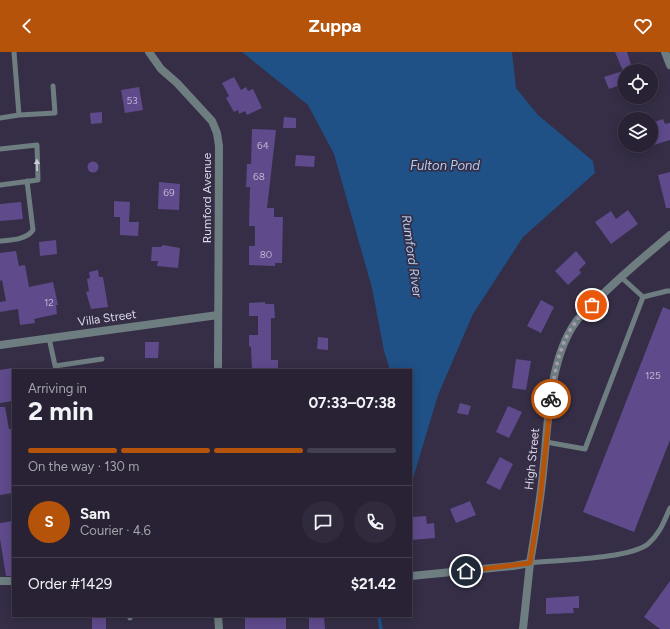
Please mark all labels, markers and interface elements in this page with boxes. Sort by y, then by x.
icon: back [16,15,38,37]
text: Zuppa [309,15,361,37]
icon: heart [632,15,654,37]
map controls [618,64,658,152]
button: locate [618,64,658,104]
house number: 53 [126,94,138,107]
button: layers [618,112,658,152]
house number: 64 [257,139,269,152]
street label: Rumford Avenue [200,152,214,243]
one-way arrow [34,158,40,171]
water label: Fulton Pond [410,158,480,173]
house number: 68 [253,170,265,183]
house number: 69 [163,186,175,199]
water label: Rumford River [399,214,425,299]
house number: 80 [260,248,272,261]
pin [575,288,609,322]
icon: bag [581,294,603,316]
house number: 12 [44,296,54,309]
street label: Villa Street [77,307,138,329]
house number: 125 [645,369,661,382]
courier [531,379,571,419]
text: Arriving in [28,381,87,396]
icon: bike [540,388,562,410]
text: 07:33–07:38 [308,394,396,412]
text: 2 min [28,395,94,427]
street label: High Street [522,427,542,491]
text: On the way · 130 m [28,459,139,474]
button: chat [302,501,344,543]
button: phone [354,501,396,543]
text: Sam [80,505,110,523]
text: S [44,513,54,531]
text: Courier · 4.6 [80,523,151,538]
pin [449,554,483,588]
icon: home [455,560,477,582]
text: Order #1429 [28,575,112,593]
text: $21.42 [351,575,396,593]

